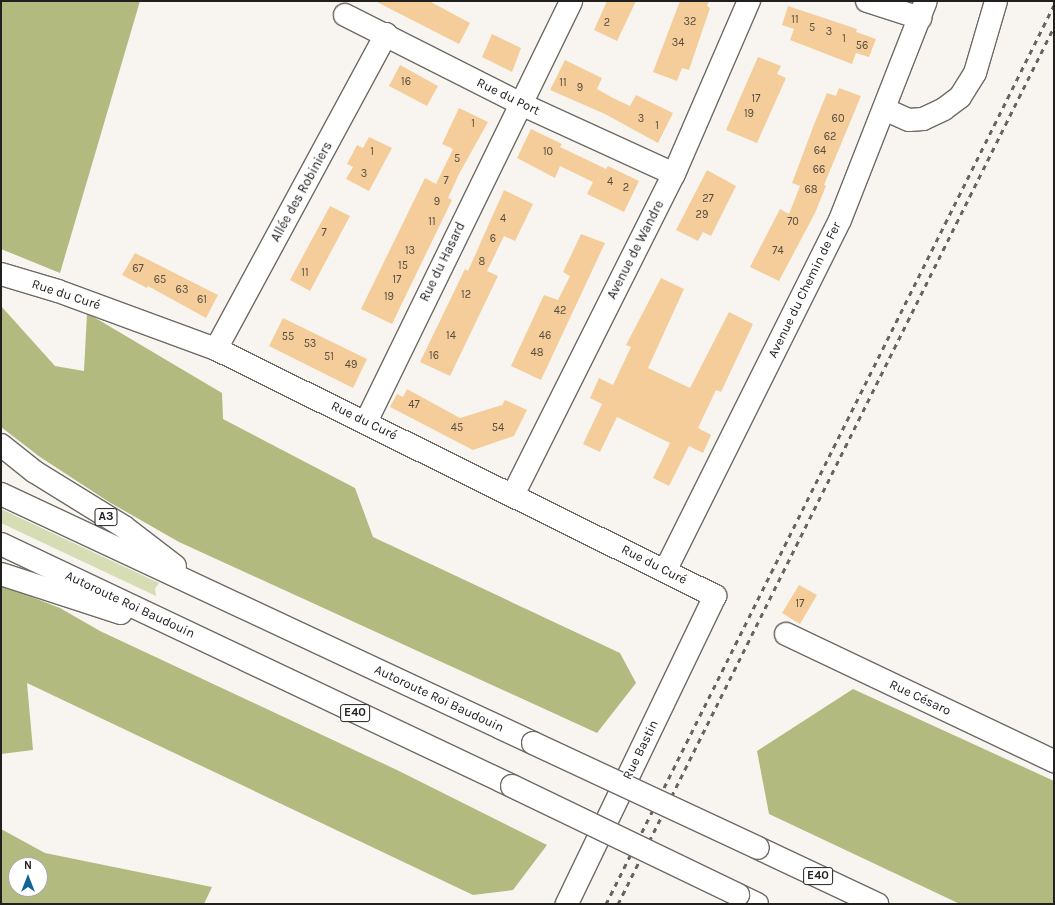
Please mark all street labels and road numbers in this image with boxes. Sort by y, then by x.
street label: Rue du Port [474,75,542,119]
street label: Allée des Robiniers [268,139,336,245]
street label: Avenue de Wandre [604,198,668,302]
street label: Avenue du Chemin de Fer [765,219,845,361]
street label: Rue du Hasard [417,220,469,304]
street label: Rue du Curé [30,277,102,313]
street label: Rue du Curé [328,398,400,444]
road number: A3 [94,507,118,527]
street label: Rue du Curé [619,542,689,588]
street label: Autoroute Roi Baudouin [63,568,197,642]
street label: Autoroute Roi Baudouin [372,662,506,736]
street label: Rue Césaro [887,677,953,719]
road number: E40 [340,703,370,723]
street label: Rue Bastin [620,718,662,782]
road number: E40 [803,866,833,886]

